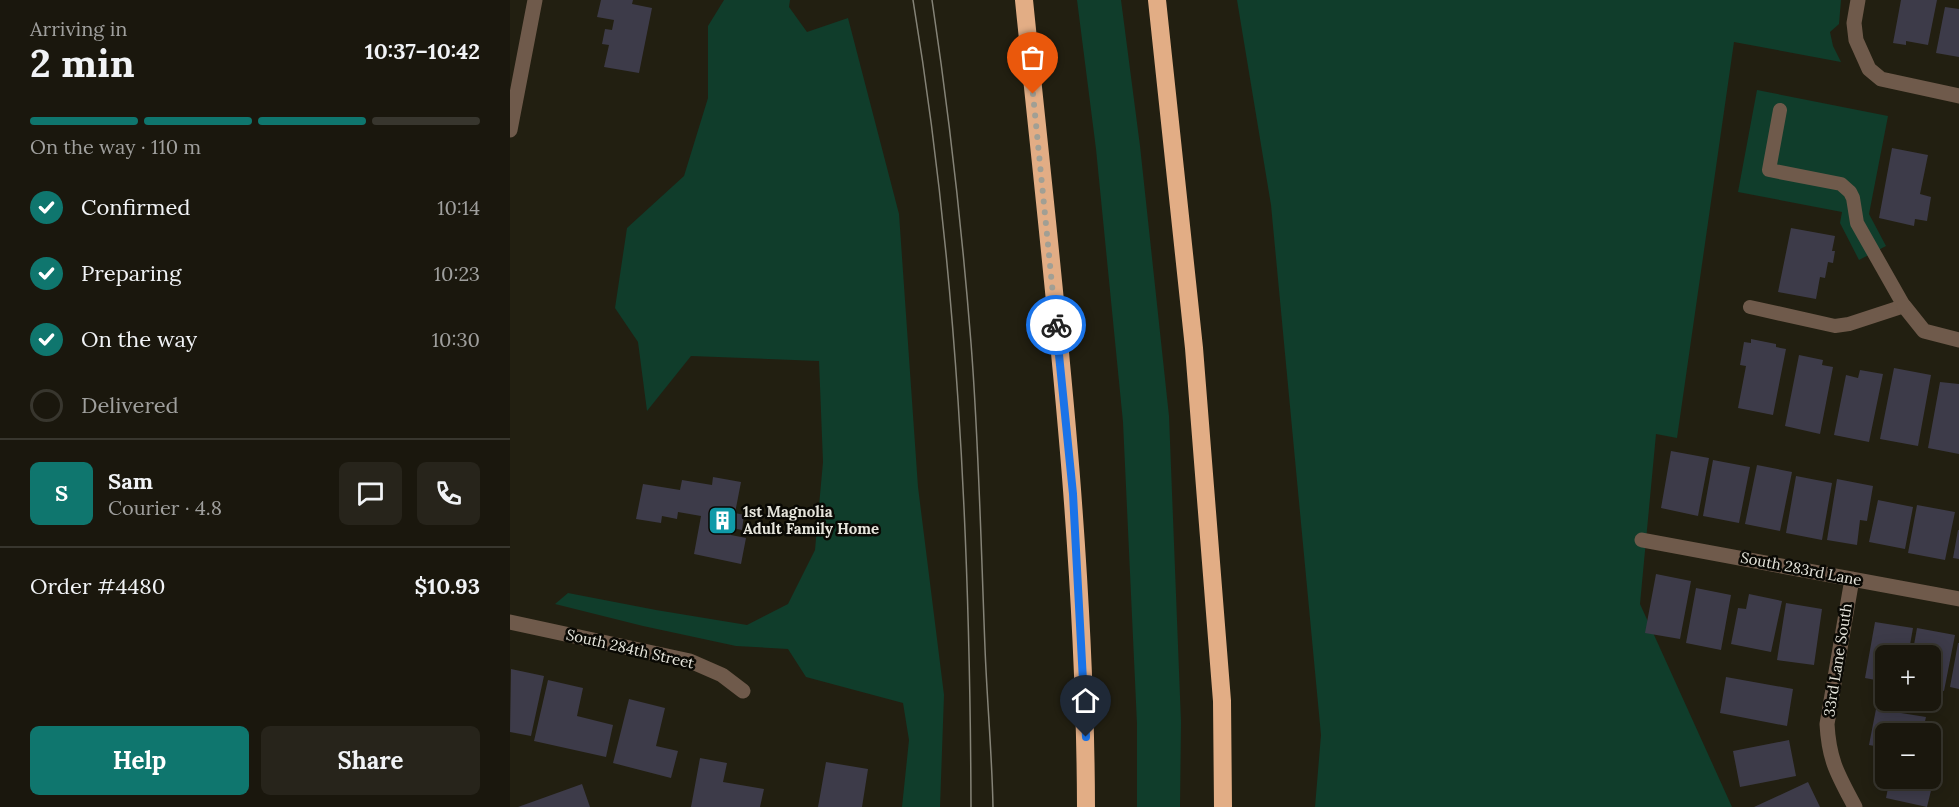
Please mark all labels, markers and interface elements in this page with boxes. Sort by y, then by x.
text: Arriving in [30,16,127,41]
pin [1007,32,1058,94]
text: 10:37–10:42 [365,37,480,65]
text: 2 min [30,38,135,88]
icon: bag [1016,41,1049,74]
text: On the way · 110 m [30,134,201,159]
icon: check [30,191,63,224]
text: Confirmed [81,193,190,221]
text: 10:14 [437,195,480,220]
icon: check [30,257,63,290]
text: Preparing [81,259,181,287]
text: 10:23 [434,261,480,286]
courier [1026,295,1086,355]
icon: bike [1040,309,1073,342]
icon: check [30,323,63,356]
text: On the way [81,325,197,353]
text: 10:30 [432,327,480,352]
text: Delivered [81,391,179,419]
button: chat [339,462,402,525]
button: phone [417,462,480,525]
text: Sam [108,467,153,495]
text: S [55,479,68,507]
text: Courier · 4.8 [108,495,222,520]
place label: 1st Magnolia Adult Family Home [743,502,879,538]
building icon: 1st Magnolia Adult Family Home [706,505,738,537]
street label: South 283rd Lane [1739,547,1863,590]
text: Order #4480 [30,572,165,600]
text: $10.93 [414,572,480,600]
street label: 33rd Lane South [1819,602,1856,718]
street label: South 284th Street [564,625,696,673]
map controls [1875,645,1941,789]
button: + [1875,645,1941,711]
pin [1060,675,1111,737]
icon: home [1069,684,1102,717]
button: − [1875,723,1941,789]
button: Help [30,726,249,795]
button: Share [261,726,480,795]

